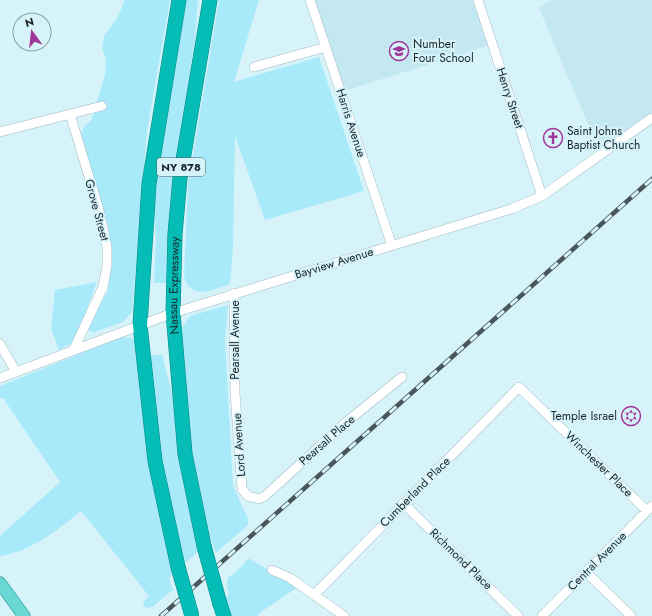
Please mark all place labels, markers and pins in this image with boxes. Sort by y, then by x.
place label: Number Four School [413,35,474,67]
school or university icon: Number Four School [388,40,410,62]
place label: Saint Johns Baptist Church [567,122,640,154]
church icon: Saint Johns Baptist Church [542,127,564,149]
synagogue icon: Temple Israel [620,405,642,427]
place label: Temple Israel [551,407,617,425]

